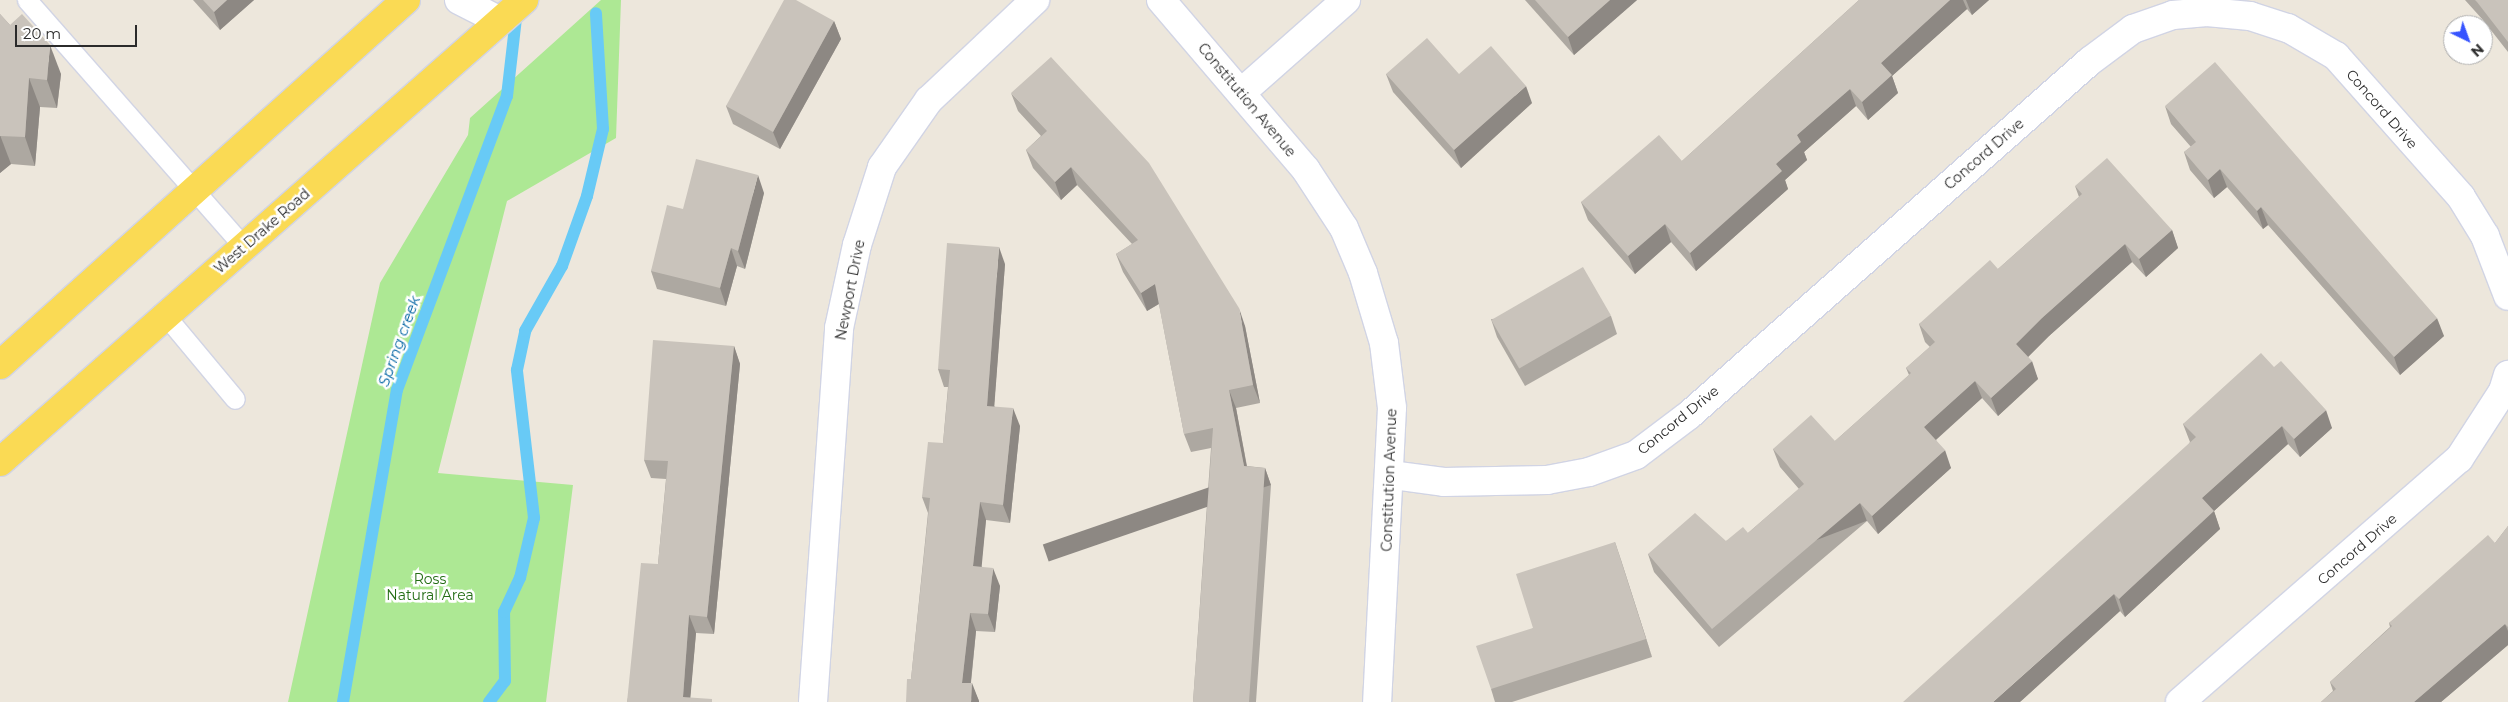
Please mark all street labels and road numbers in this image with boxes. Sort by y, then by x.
street label: Constitution Avenue [1195,40,1299,160]
street label: Concord Drive [2343,66,2421,152]
street label: Concord Drive [1941,115,2027,193]
street label: West Drake Road [211,185,313,277]
street label: Newport Drive [832,238,868,342]
street label: Concord Drive [1634,382,1722,458]
street label: Constitution Avenue [1378,408,1400,552]
street label: Concord Drive [2314,510,2400,588]

